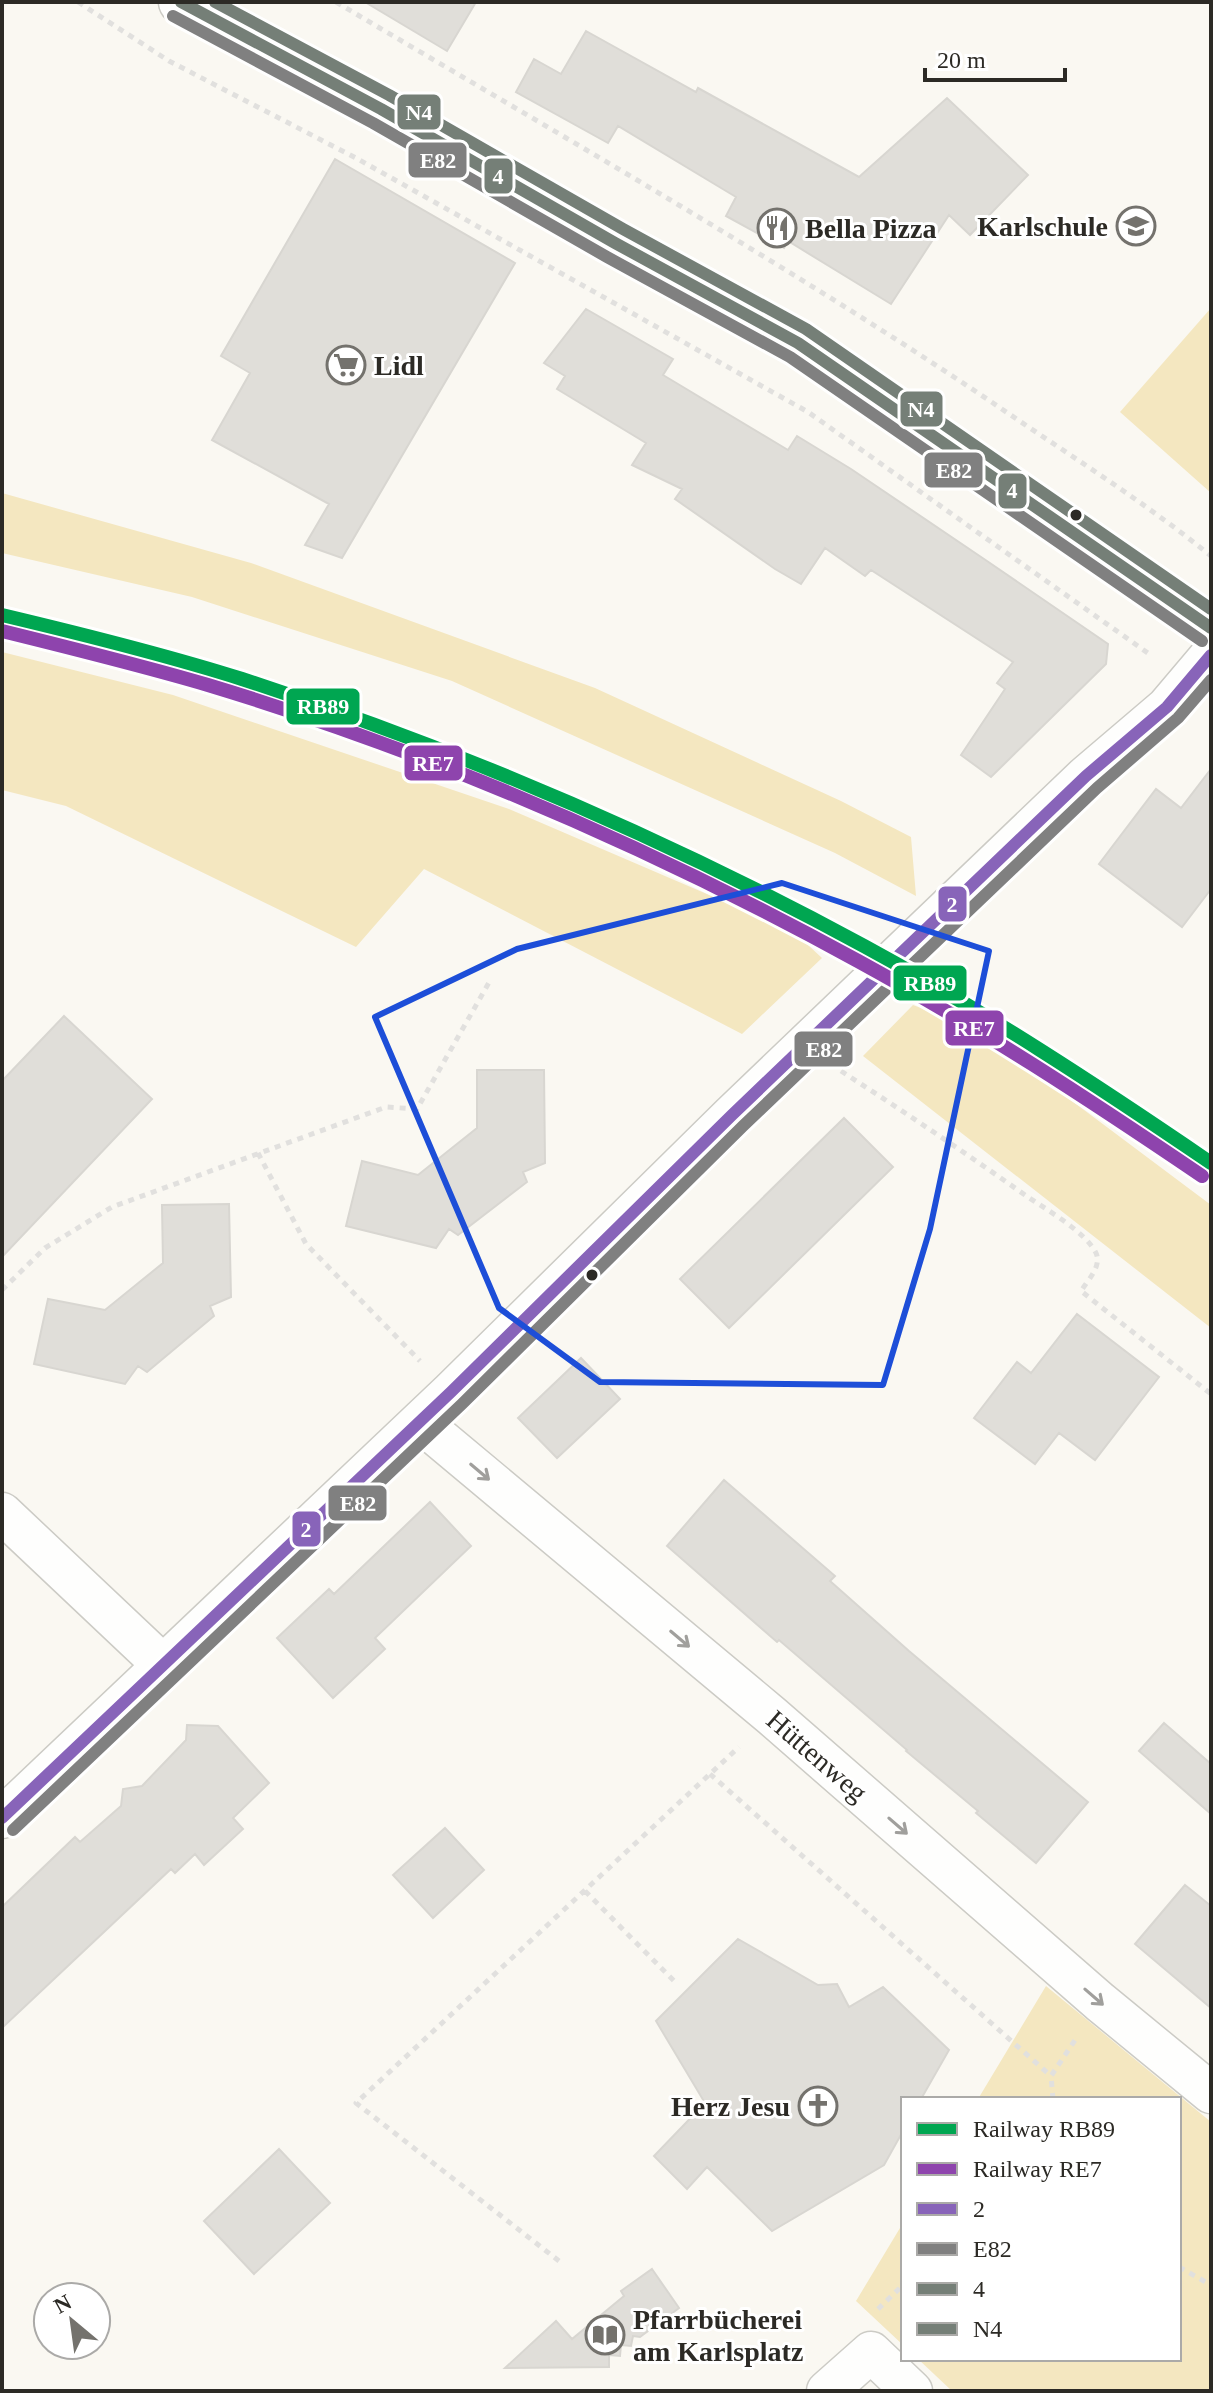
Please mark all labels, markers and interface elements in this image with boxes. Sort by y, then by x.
scale bar [925,32,1065,82]
text: 20 m [937,47,986,73]
line badge: N4 [396,93,442,131]
text: N4 [406,100,432,125]
line badge: E82 [407,141,468,179]
text: E82 [420,148,456,173]
line badge: 4 [483,157,514,195]
text: 4 [493,164,504,189]
school or university icon: Karlschule [1115,205,1157,247]
restaurant icon: Bella Pizza [756,207,798,249]
place label: Karlschule [977,211,1108,242]
place label: Bella Pizza [805,213,936,244]
supermarket icon: Lidl [325,344,367,386]
place label: Lidl [374,350,424,381]
line badge: N4 [899,390,944,428]
text: N4 [908,397,934,422]
line badge: E82 [923,451,984,489]
text: E82 [936,458,972,483]
line badge: 4 [997,472,1028,510]
text: 4 [1007,478,1018,503]
unlabelled marker [1068,507,1084,523]
line badge: RB89 [285,687,361,726]
text: RB89 [297,694,349,719]
line badge: RE7 [403,744,464,782]
text: RE7 [412,751,454,776]
line badge: 2 [937,885,968,923]
text: 2 [947,892,958,917]
line badge: RB89 [892,964,968,1002]
text: RB89 [904,971,956,996]
line badge: RE7 [944,1009,1005,1047]
text: RE7 [953,1016,995,1041]
line badge: E82 [793,1030,854,1068]
text: E82 [806,1037,842,1062]
unlabelled marker [584,1267,600,1283]
one-way arrow [469,1463,490,1481]
line badge: E82 [327,1484,388,1522]
text: E82 [340,1491,376,1516]
line badge: 2 [291,1510,322,1548]
text: 2 [301,1517,312,1542]
one-way arrow [669,1630,689,1648]
street label: Hüttenweg [760,1704,874,1808]
one-way arrow [888,1817,908,1835]
one-way arrow [1084,1988,1104,2006]
church icon: Herz Jesu [797,2085,839,2127]
place label: Herz Jesu [671,2091,790,2122]
legend [901,2097,1181,2361]
text: Railway RB89 [973,2116,1115,2142]
text: Railway RE7 [973,2156,1102,2182]
text: 2 [973,2196,985,2222]
text: E82 [973,2236,1012,2262]
text: 4 [973,2276,985,2302]
north arrow [32,2281,112,2361]
text: N [50,2289,76,2319]
place label: Pfarrbücherei am Karlsplatz [633,2304,803,2367]
library icon: Pfarrbücherei am Karlsplatz [584,2314,626,2356]
text: N4 [973,2316,1002,2342]

